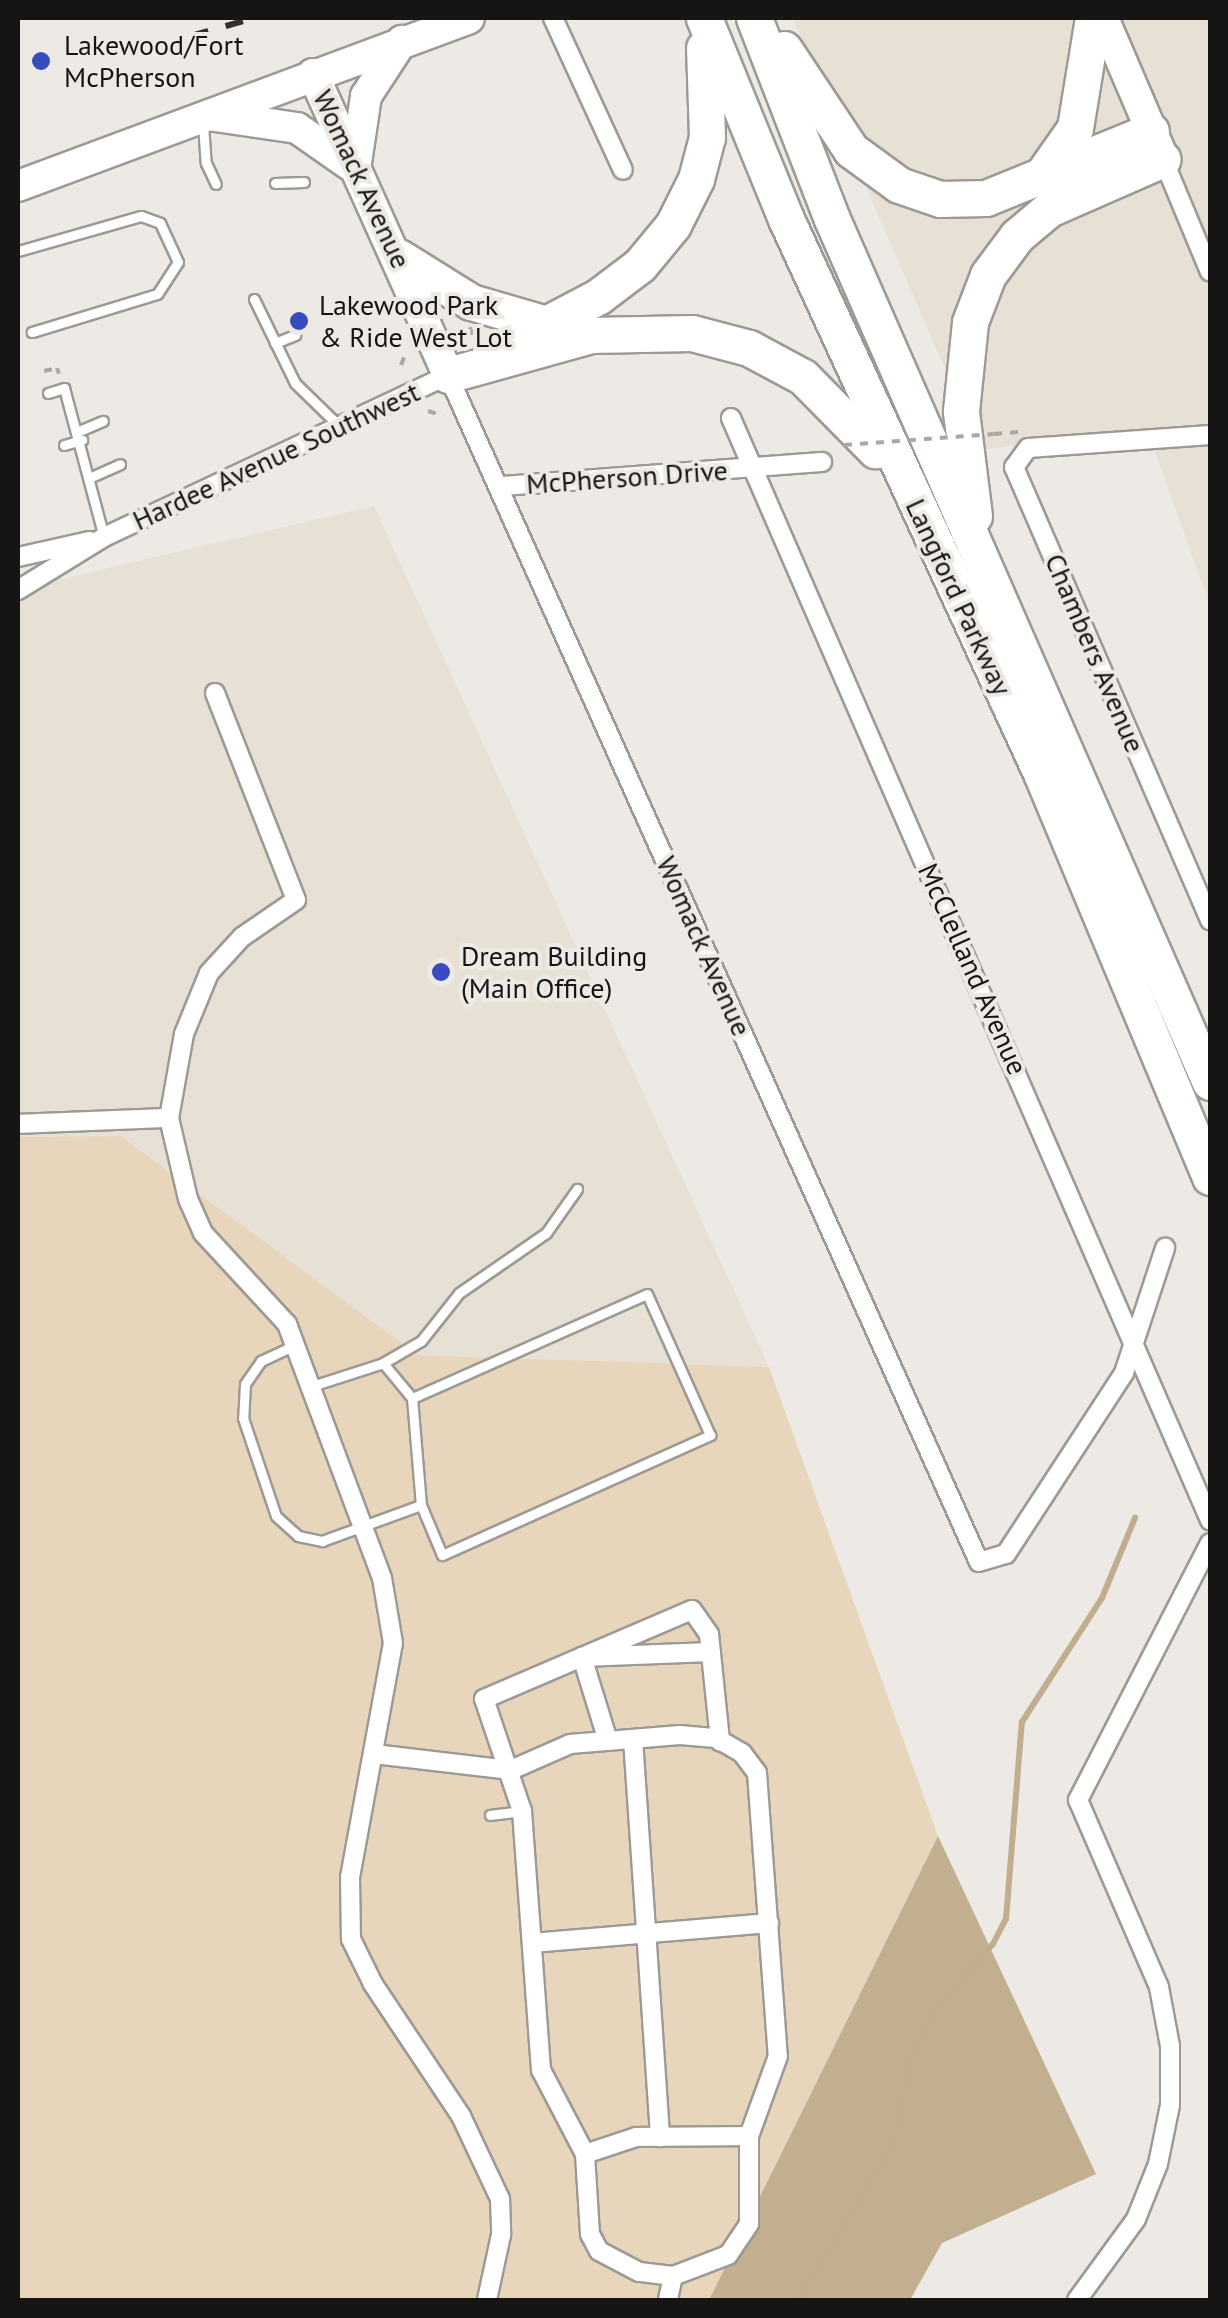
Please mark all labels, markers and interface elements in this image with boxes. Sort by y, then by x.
place label: Lakewood/Fort McPherson [64,28,243,94]
marker: Lakewood/Fort McPherson [28,48,54,74]
street label: Womack Avenue [306,84,418,274]
place label: Lakewood Park & Ride West Lot [319,288,513,354]
marker: Lakewood Park & Ride West Lot [288,310,310,332]
street label: Hardee Avenue Southwest [127,375,425,537]
street label: McPherson Drive [525,453,729,501]
street label: Langford Parkway [899,493,1019,701]
street label: Chambers Avenue [1038,548,1152,758]
street label: Womack Avenue [649,850,759,1042]
street label: McClelland Avenue [911,858,1035,1080]
place label: Dream Building (Main Office) [461,939,647,1005]
marker: Dream Building (Main Office) [430,961,452,983]

